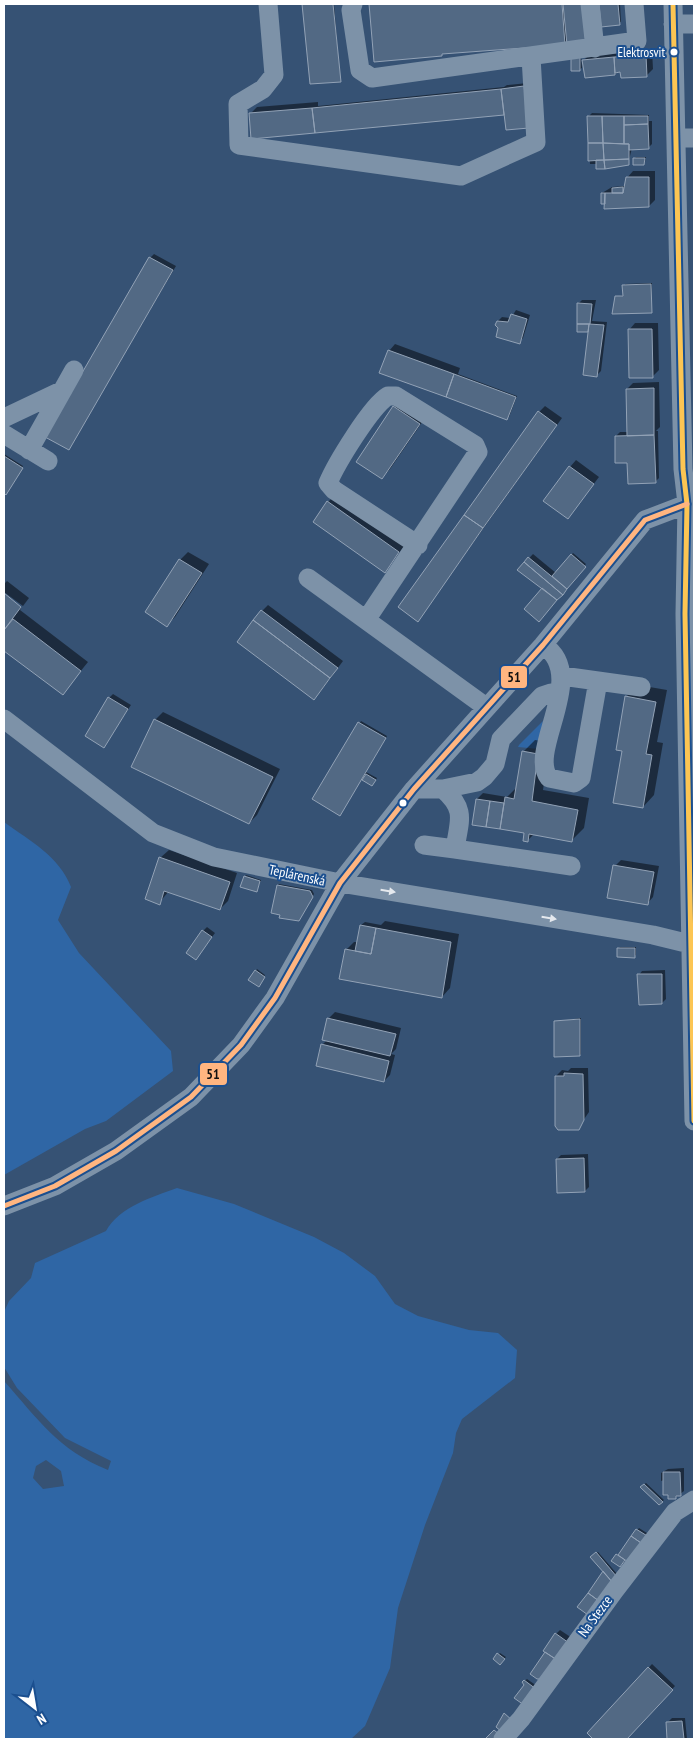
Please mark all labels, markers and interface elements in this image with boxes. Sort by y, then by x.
place label: Elektrosvit [617,44,665,61]
marker: Elektrosvit [669,47,679,57]
line badge: 51 [500,665,528,689]
text: 51 [507,668,521,686]
unlabelled marker [398,798,408,808]
street label: Teplárenská [267,860,327,890]
one-way arrow [381,888,397,896]
one-way arrow [541,915,557,923]
line badge: 51 [199,1062,228,1086]
text: 51 [206,1065,220,1083]
street label: Na Stezce [574,1592,616,1640]
north arrow [10,1683,60,1733]
text: N [34,1709,50,1729]

